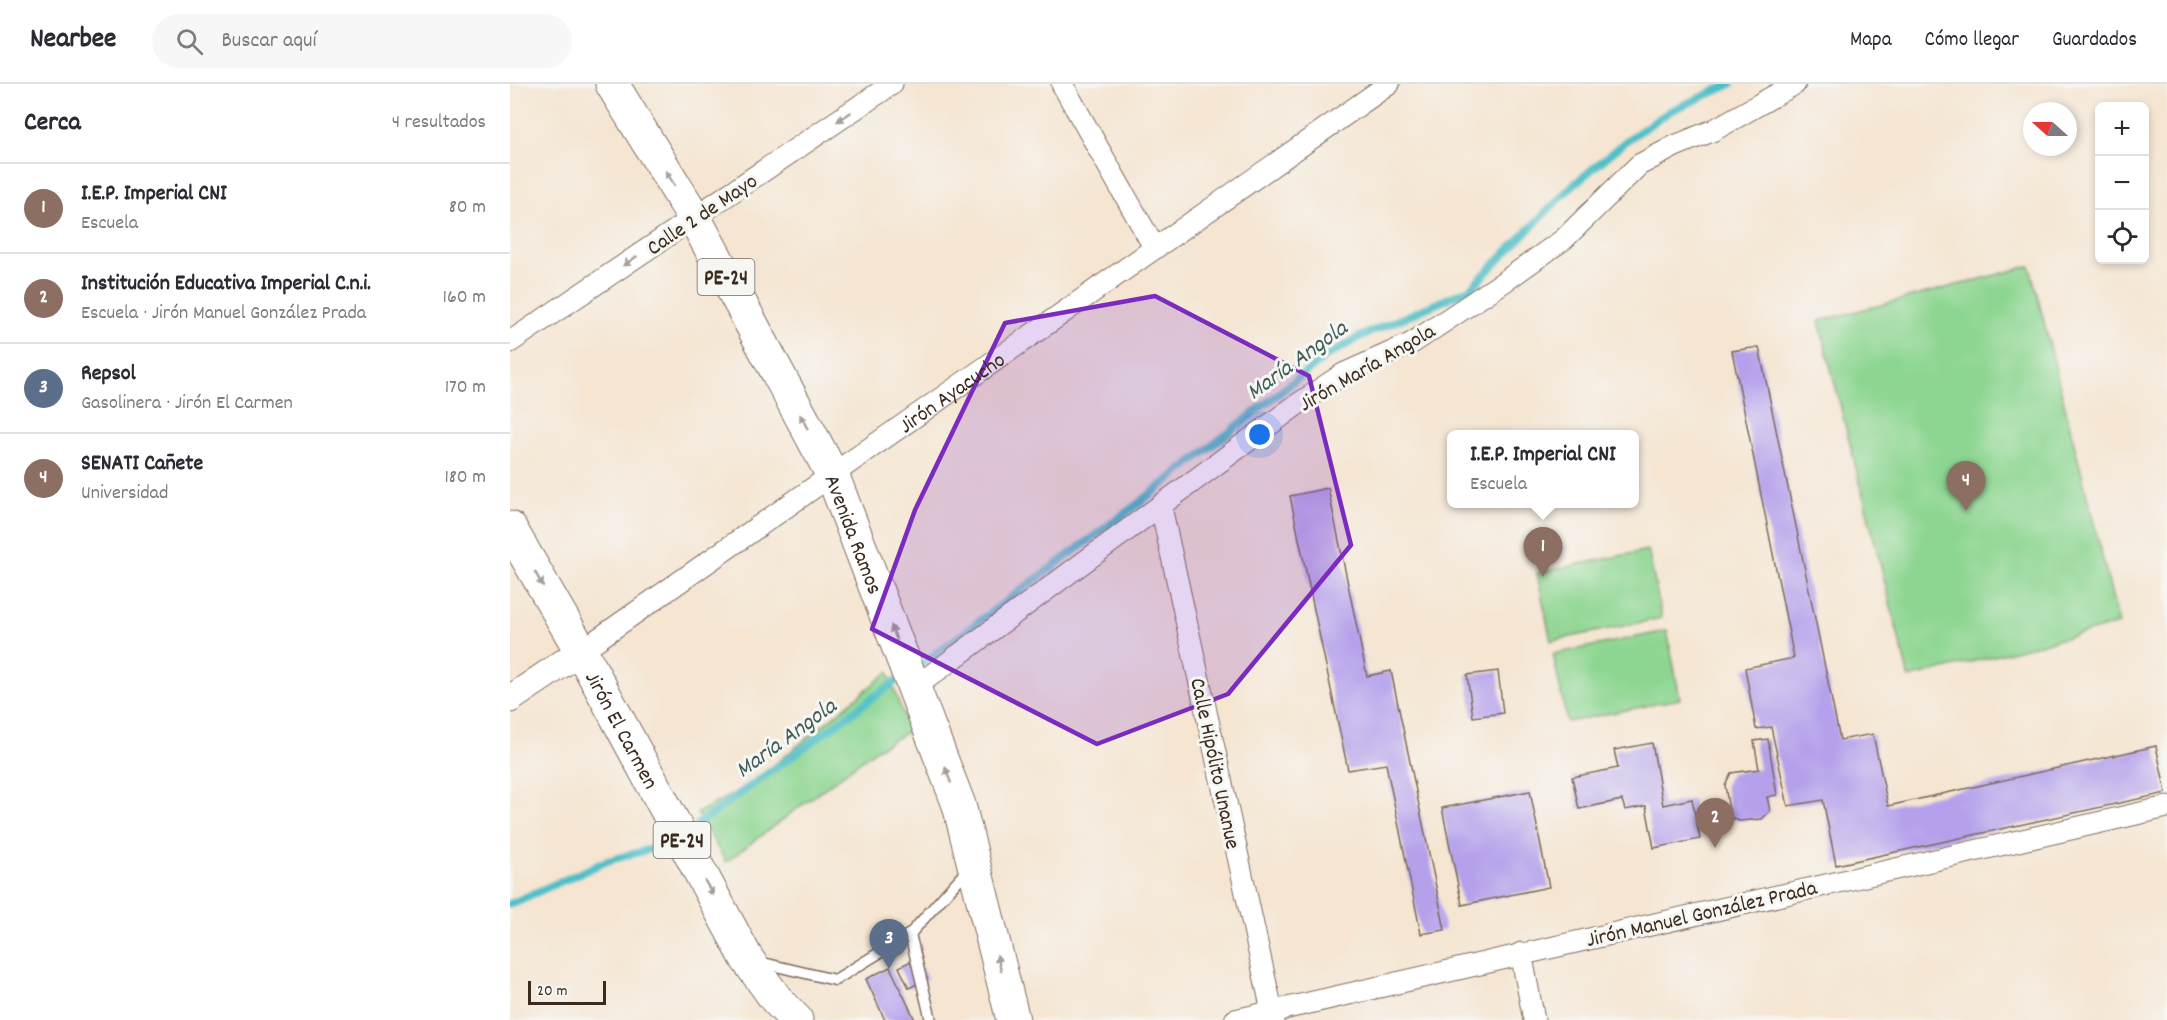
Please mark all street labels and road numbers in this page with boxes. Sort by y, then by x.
street label: Calle 2 de Mayo [641,167,765,265]
road number: PE-24 [698,259,754,295]
street label: Jirón María Angola [1294,317,1442,421]
street label: Jirón Ayacucho [894,346,1012,442]
street label: Avenida Ramos [815,471,889,599]
street label: Jirón El Carmen [576,666,665,796]
street label: Calle Hipólito Unanue [1180,675,1247,852]
road number: PE-24 [654,822,711,858]
street label: Jirón Manuel González Prada [1583,874,1821,957]

